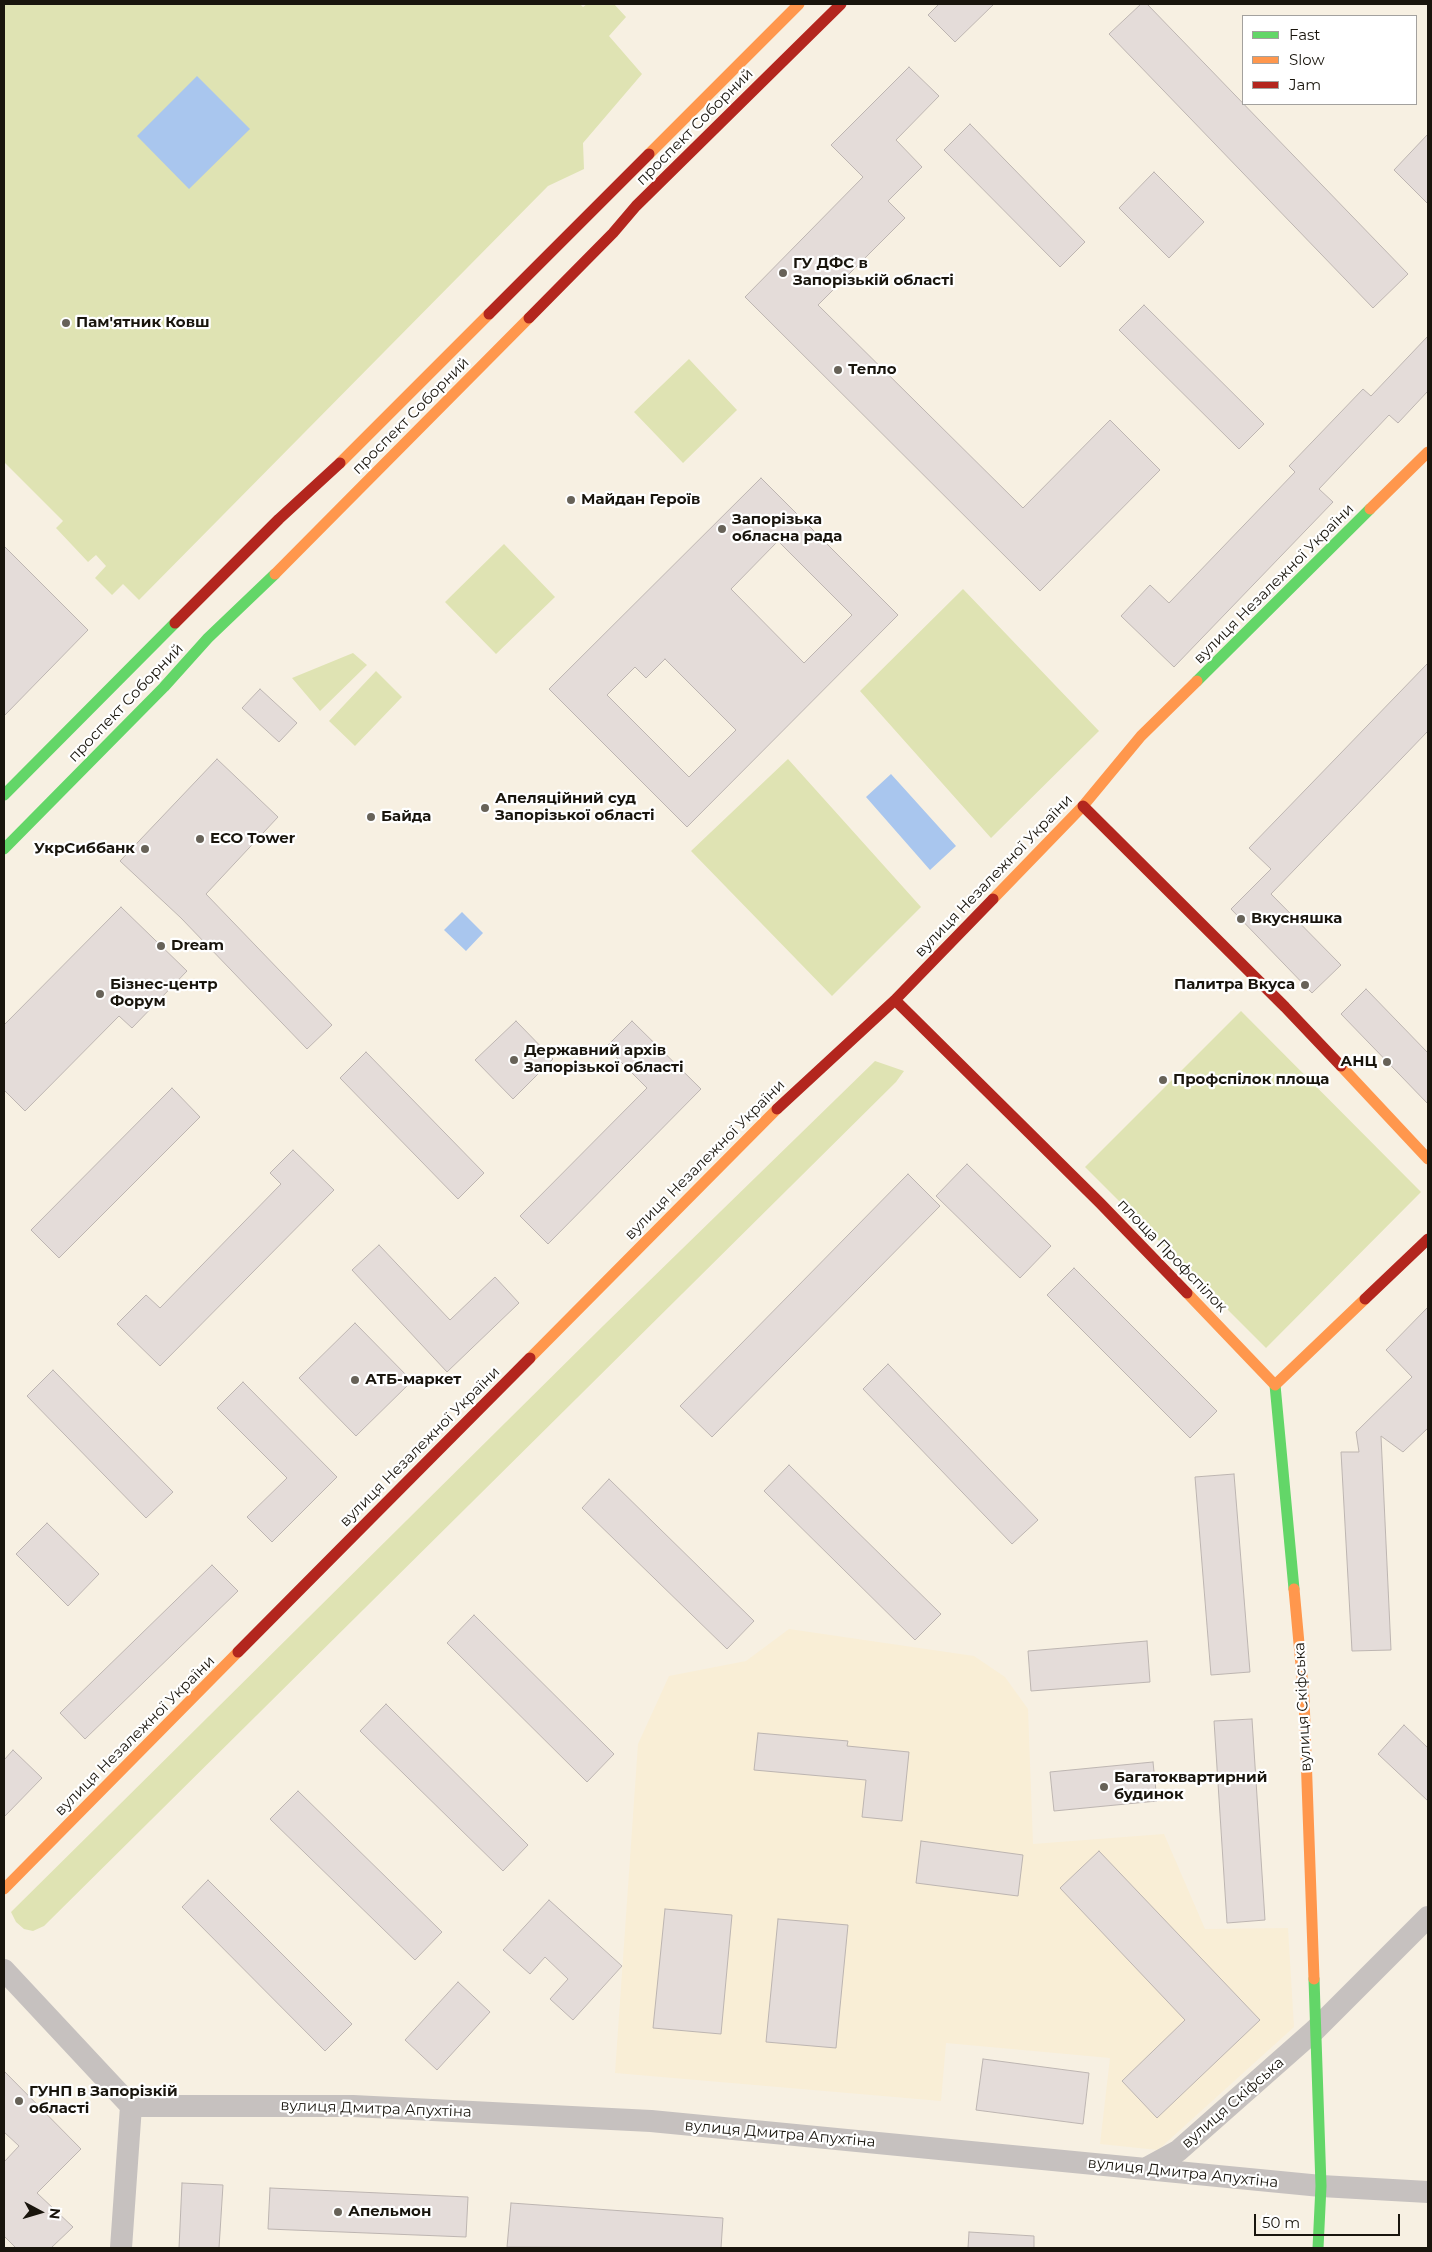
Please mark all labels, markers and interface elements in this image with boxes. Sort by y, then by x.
legend [1242,15,1417,105]
text: Fast [1289,25,1320,44]
text: Slow [1289,50,1325,69]
street label: проспект Соборний [633,65,757,189]
text: Jam [1289,75,1321,94]
place label: ГУ ДФС в Запорізькій області [793,255,954,290]
marker: ГУ ДФС в Запорізькій області [777,267,789,279]
place label: Пам'ятник Ковш [76,314,210,332]
marker: Пам'ятник Ковш [60,317,72,329]
street label: проспект Соборний [349,354,473,478]
place label: Тепло [848,361,896,379]
marker: Тепло [832,364,844,376]
place label: Майдан Героїв [581,491,700,509]
marker: Майдан Героїв [565,494,577,506]
street label: вулиця Незалежної України [1190,500,1358,668]
place label: Запорізька обласна рада [732,511,842,546]
marker: Запорізька обласна рада [716,523,728,535]
street label: проспект Соборний [65,640,187,766]
place label: Апеляційний суд Запорізької області [495,790,655,825]
street label: вулиця Незалежної України [911,791,1077,961]
marker: Апеляційний суд Запорізької області [479,802,491,814]
place label: Байда [381,808,431,826]
marker: Байда [365,811,377,823]
place label: ECO Tower [210,830,295,848]
marker: ECO Tower [194,833,206,845]
place label: УкрСиббанк [34,840,135,858]
marker: УкрСиббанк [139,843,151,855]
place label: Вкусняшка [1251,910,1342,928]
marker: Вкусняшка [1235,913,1247,925]
place label: Dream [171,937,224,955]
marker: Dream [155,940,167,952]
place label: Бізнес-центр Форум [110,976,218,1011]
place label: Палитра Вкуса [1174,976,1295,994]
marker: Палитра Вкуса [1299,979,1311,991]
marker: Бізнес-центр Форум [94,988,106,1000]
place label: Державний архів Запорізької області [524,1042,684,1077]
place label: АНЦ [1340,1053,1377,1071]
marker: Державний архів Запорізької області [508,1054,520,1066]
marker: АНЦ [1381,1056,1393,1068]
place label: Профспілок площа [1173,1071,1329,1089]
marker: Профспілок площа [1157,1074,1169,1086]
street label: вулиця Незалежної України [621,1076,789,1244]
street label: площа Профспілок [1113,1196,1231,1316]
street label: вулиця Незалежної України [336,1363,504,1531]
place label: АТБ-маркет [365,1371,461,1389]
marker: АТБ-маркет [349,1374,361,1386]
street label: вулиця Скіфська [1291,1642,1315,1772]
street label: вулиця Незалежної України [51,1652,219,1820]
place label: Багатоквартирний будинок [1114,1769,1267,1804]
marker: Багатоквартирний будинок [1098,1781,1110,1793]
street label: вулиця Скіфська [1178,2054,1288,2152]
place label: ГУНП в Запорізкій області [29,2083,178,2118]
marker: ГУНП в Запорізкій області [13,2095,25,2107]
street label: вулиця Дмитра Апухтіна [280,2097,472,2121]
street label: вулиця Дмитра Апухтіна [684,2117,876,2151]
street label: вулиця Дмитра Апухтіна [1087,2154,1279,2192]
north arrow [15,2187,65,2237]
place label: Апельмон [348,2203,431,2221]
scale bar [1257,2204,1403,2236]
marker: Апельмон [332,2206,344,2218]
text: N [45,2207,64,2220]
text: 50 m [1262,2213,1300,2232]

